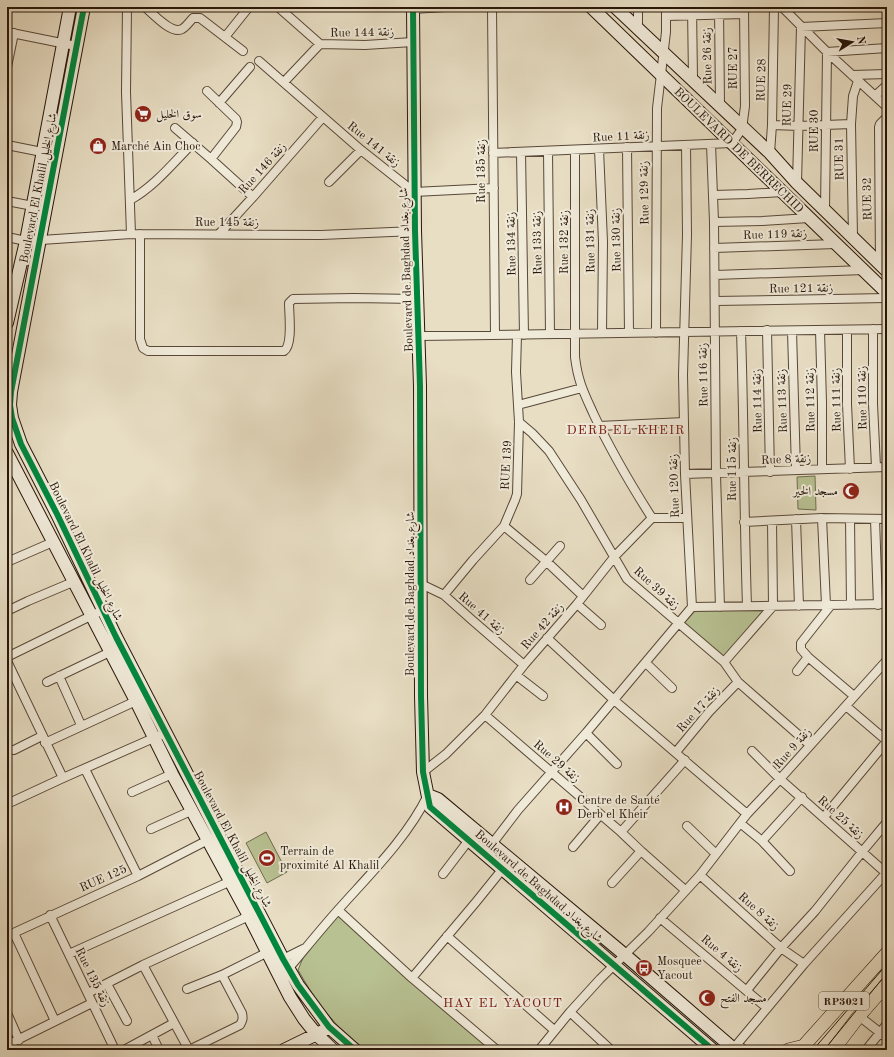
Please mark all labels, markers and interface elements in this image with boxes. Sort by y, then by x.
north arrow [832,22,872,62]
street label: Rue 144 زنقة [330,26,394,40]
street label: Rue 26 زنقة [701,27,714,85]
text: N [854,35,867,46]
street label: RUE 27 [728,46,740,90]
street label: RUE 28 [756,58,768,102]
street label: RUE 29 [782,83,794,127]
street label: BOULEVARD DE BERRECHID [671,86,805,216]
supermarket icon: سوق الخليل [133,104,153,124]
place label: سوق الخليل [156,109,202,123]
street label: RUE 30 [809,109,821,153]
street label: Boulevard El Khalil شارع الخليل [19,112,63,265]
street label: Rue 141 زنقة [345,120,402,170]
street label: Rue 11 زنقة [592,129,650,144]
shop icon: Marché Ain Choc [88,136,108,156]
street label: RUE 31 [834,137,846,181]
street label: Rue 135 زنقة [475,139,488,203]
place label: Marché Ain Choc [111,141,201,153]
street label: Rue 146 زنقة [237,141,289,197]
street label: Rue 129 زنقة [638,161,652,225]
street label: RUE 32 [862,177,874,221]
street label: Boulevard de Baghdad شارع بغداد [398,187,420,352]
street label: Rue 130 زنقة [610,208,624,272]
street label: Rue 131 زنقة [584,209,598,273]
street label: Rue 132 زنقة [559,210,571,274]
street label: Rue 133 زنقة [531,211,545,275]
street label: Rue 134 زنقة [505,212,519,276]
street label: Rue 145 زنقة [195,216,259,229]
street label: Rue 119 زنقة [743,228,808,242]
street label: Rue 121 زنقة [769,282,833,296]
street label: Rue 116 زنقة [697,343,711,407]
street label: Rue 110 زنقة [856,366,870,430]
street label: Rue 113 زنقة [776,368,790,433]
street label: Rue 112 زنقة [804,368,818,432]
street label: Rue 111 زنقة [830,368,844,432]
street label: Rue 114 زنقة [751,369,765,433]
district label: DERB EL KHEIR [567,424,685,437]
street label: Rue 115 زنقة [726,437,739,501]
street label: RUE 139 [500,440,514,490]
street label: Rue 120 زنقة [668,453,682,518]
street label: Rue 8 زنقة [761,453,812,467]
street label: Boulevard El Khalil شارع الخليل [43,480,124,625]
mosque icon: مسجد الخير [841,481,861,501]
place label: مسجد الخير [791,486,838,498]
street label: Boulevard de Baghdad شارع بغداد [405,512,421,676]
street label: Rue 39 زنقة [631,565,682,613]
street label: Rue 41 زنقة [456,590,507,637]
street label: Rue 42 زنقة [519,601,566,652]
street label: Rue 17 زنقة [675,684,723,735]
street label: Rue 9 زنقة [771,726,814,771]
street label: Rue 29 زنقة [531,738,582,785]
street label: Boulevard El Khalil شارع الخليل [187,769,273,912]
street label: Rue 25 زنقة [815,793,866,842]
place label: Centre de Santé Derb el Kheir [577,795,660,821]
hospital icon: Centre de Santé Derb el Kheir [554,797,574,817]
street label: Boulevard de Baghdad شارع بغداد [470,828,605,948]
place label: Terrain de proximité Al Khalil [280,846,379,872]
sports icon: Terrain de proximité Al Khalil [257,848,277,868]
street label: RUE 125 [78,862,129,895]
street label: Rue 8 زنقة [736,890,781,933]
street label: Rue 4 زنقة [698,933,745,975]
street label: Rue 135 زنقة [73,945,113,1009]
place label: Mosquee Yacout [657,956,702,982]
bus stop icon: Mosquee Yacout [634,958,654,978]
mosque icon: مسجد الفتح [697,988,717,1008]
road number: RP3021 [819,992,869,1010]
place label: مسجد الفتح [720,993,767,1009]
district label: HAY EL YACOUT [443,997,563,1010]

